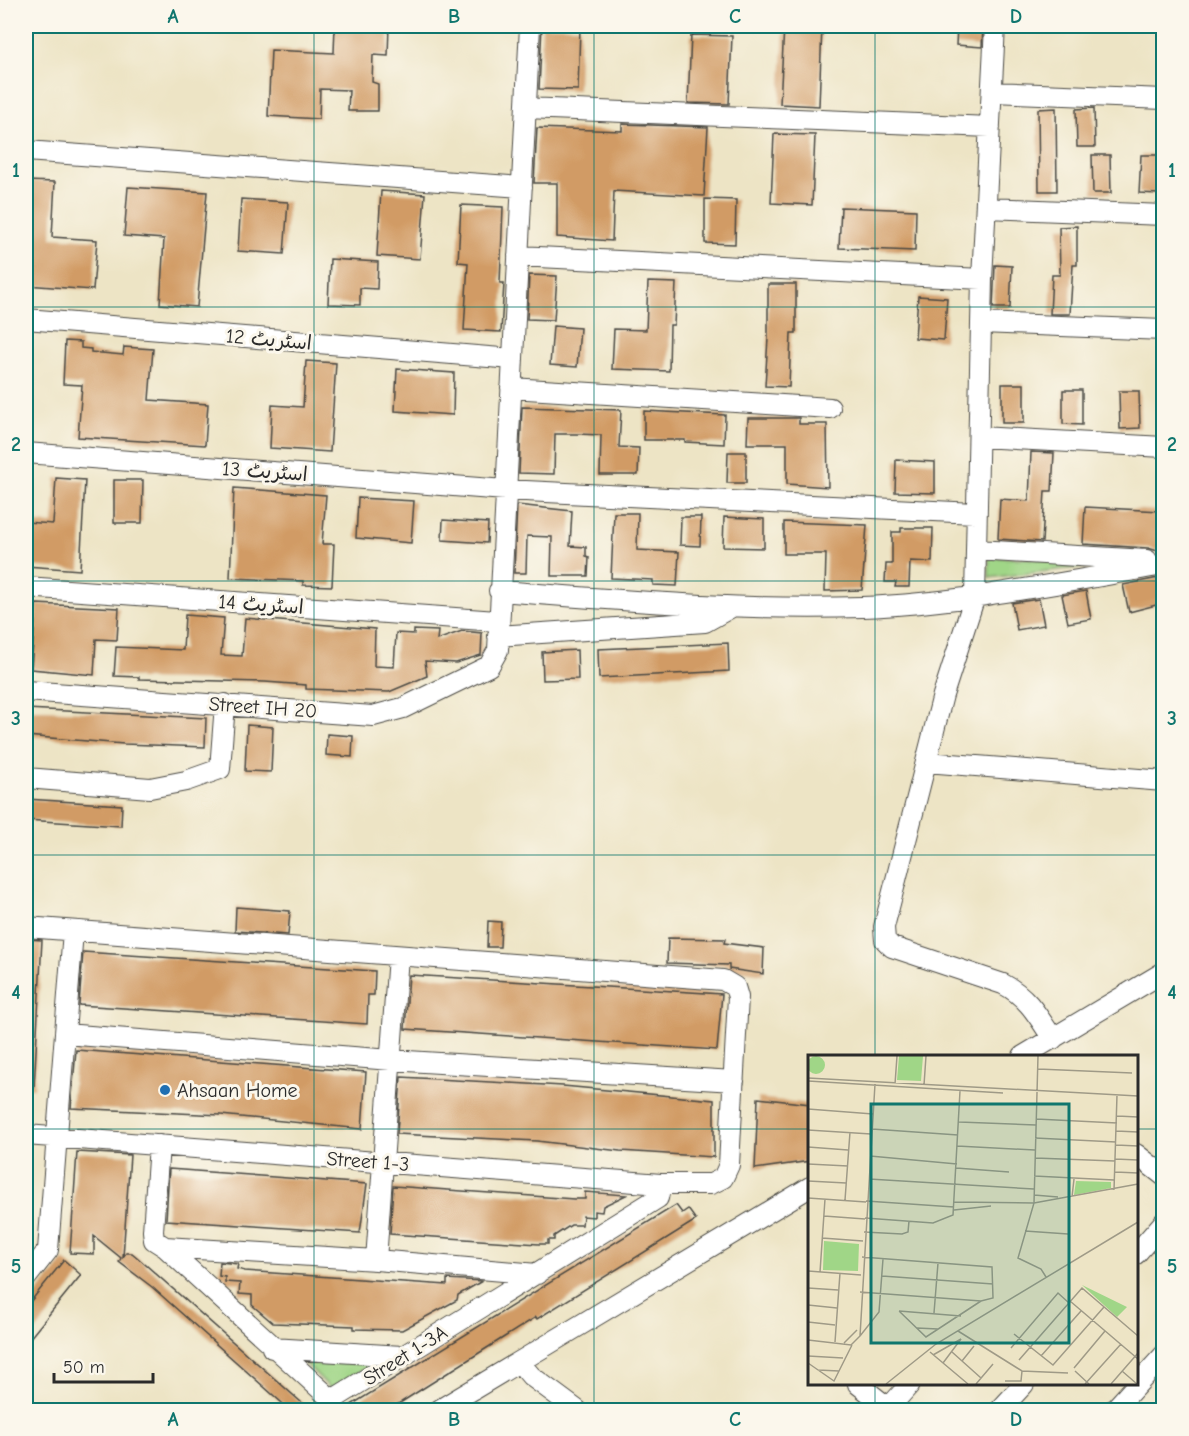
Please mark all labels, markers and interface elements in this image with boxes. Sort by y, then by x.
text: A [167,5,179,28]
text: B [448,5,460,28]
text: C [729,5,741,28]
text: D [1010,5,1022,28]
text: 1 [12,159,20,182]
text: 1 [1168,159,1176,182]
street label: اسٹریٹ 12 [225,324,313,355]
text: 2 [11,433,21,456]
text: 2 [1167,433,1177,456]
street label: اسٹریٹ 13 [221,457,309,486]
street label: اسٹریٹ 14 [218,590,304,619]
street label: Street IH 20 [208,692,318,723]
text: 3 [11,707,21,730]
text: 3 [1167,707,1177,730]
text: 4 [11,981,21,1004]
text: 4 [1167,981,1177,1004]
inset map [808,1055,1138,1385]
place label: Ahsaan Home [177,1079,298,1102]
marker: Ahsaan Home [158,1083,172,1097]
street label: Street 1-3 [326,1147,410,1176]
text: 5 [11,1255,21,1278]
text: 5 [1167,1255,1177,1278]
street label: Street 1-3A [359,1320,452,1390]
scale bar [54,1346,153,1384]
text: 50 m [63,1357,105,1378]
text: A [167,1408,179,1431]
text: B [448,1408,460,1431]
text: C [729,1408,741,1431]
text: D [1010,1408,1022,1431]

